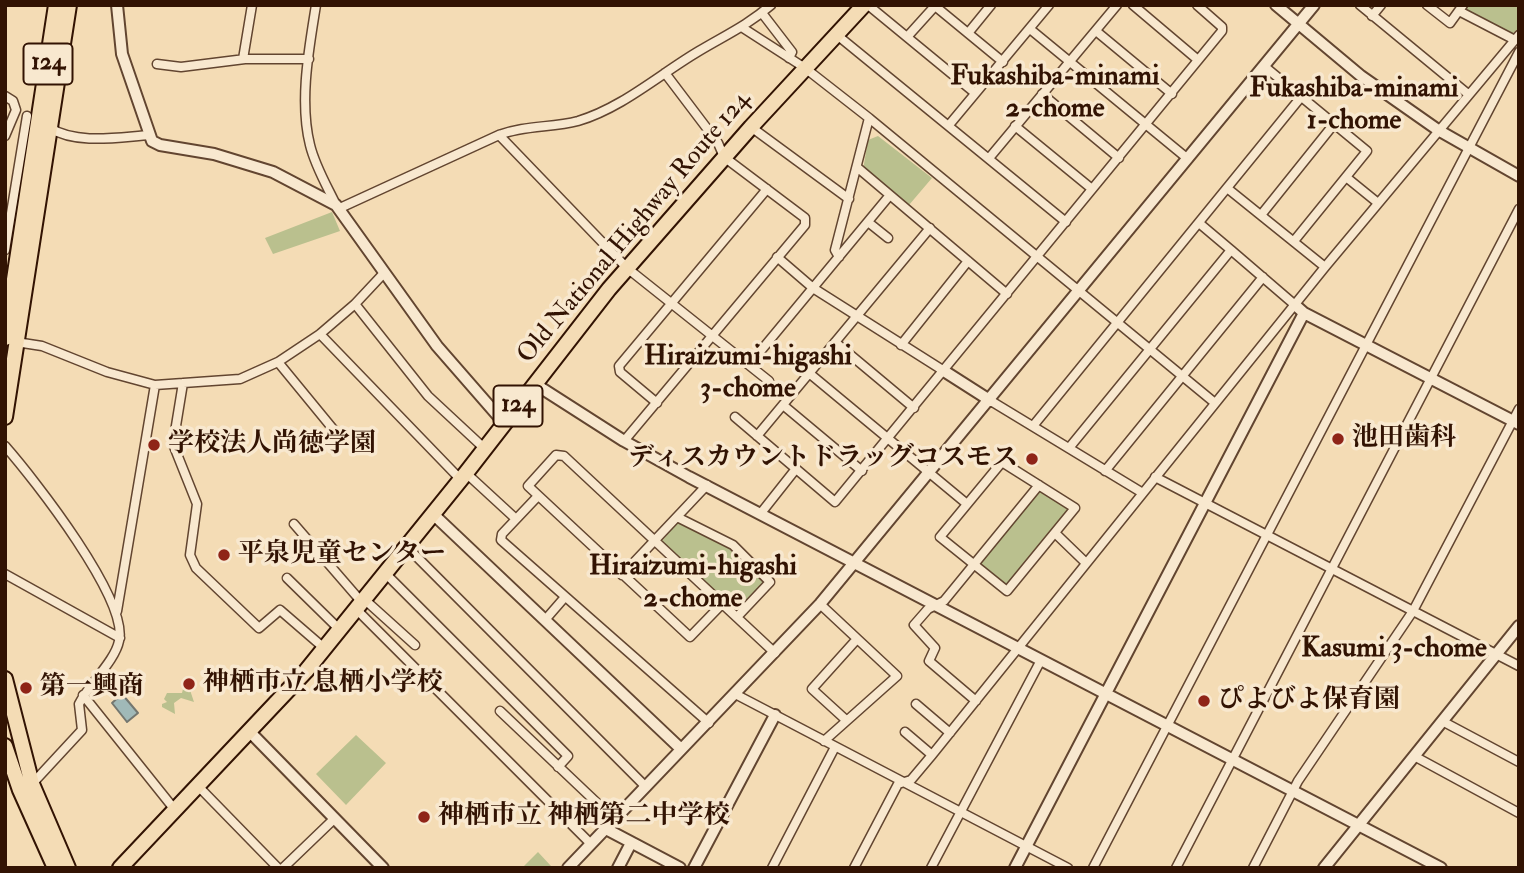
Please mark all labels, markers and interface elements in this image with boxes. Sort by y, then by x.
road number: 124 [23,43,72,84]
district label: Fukashiba-minami 2-chome [951,61,1159,127]
district label: Fukashiba-minami 1-chome [1250,73,1458,139]
street label: Old National Highway Route 124 [512,85,758,371]
district label: Hiraizumi-higashi 3-chome [644,341,852,407]
road number: 124 [494,386,542,426]
place label: 池田歯科 [1352,423,1456,455]
place label: 学校法人尚徳学園 [168,429,376,461]
marker: 池田歯科 [1330,431,1346,447]
marker: 学校法人尚徳学園 [146,437,162,453]
place label: ディスカウントドラッグコスモス [628,443,1018,475]
marker: ディスカウントドラッグコスモス [1024,451,1040,467]
place label: 平泉児童センター [238,539,446,571]
marker: 平泉児童センター [216,547,232,563]
district label: Hiraizumi-higashi 2-chome [589,551,797,617]
district label: Kasumi 3-chome [1301,633,1487,667]
place label: 神栖市立 息栖小学校 [203,668,442,700]
place label: 第一興商 [40,672,144,704]
marker: 神栖市立 息栖小学校 [181,676,197,692]
marker: 第一興商 [18,680,34,696]
place label: ぴよびよ保育園 [1218,685,1400,717]
marker: ぴよびよ保育園 [1196,693,1212,709]
place label: 神栖市立 神栖第二中学校 [438,801,729,833]
marker: 神栖市立 神栖第二中学校 [416,809,432,825]

